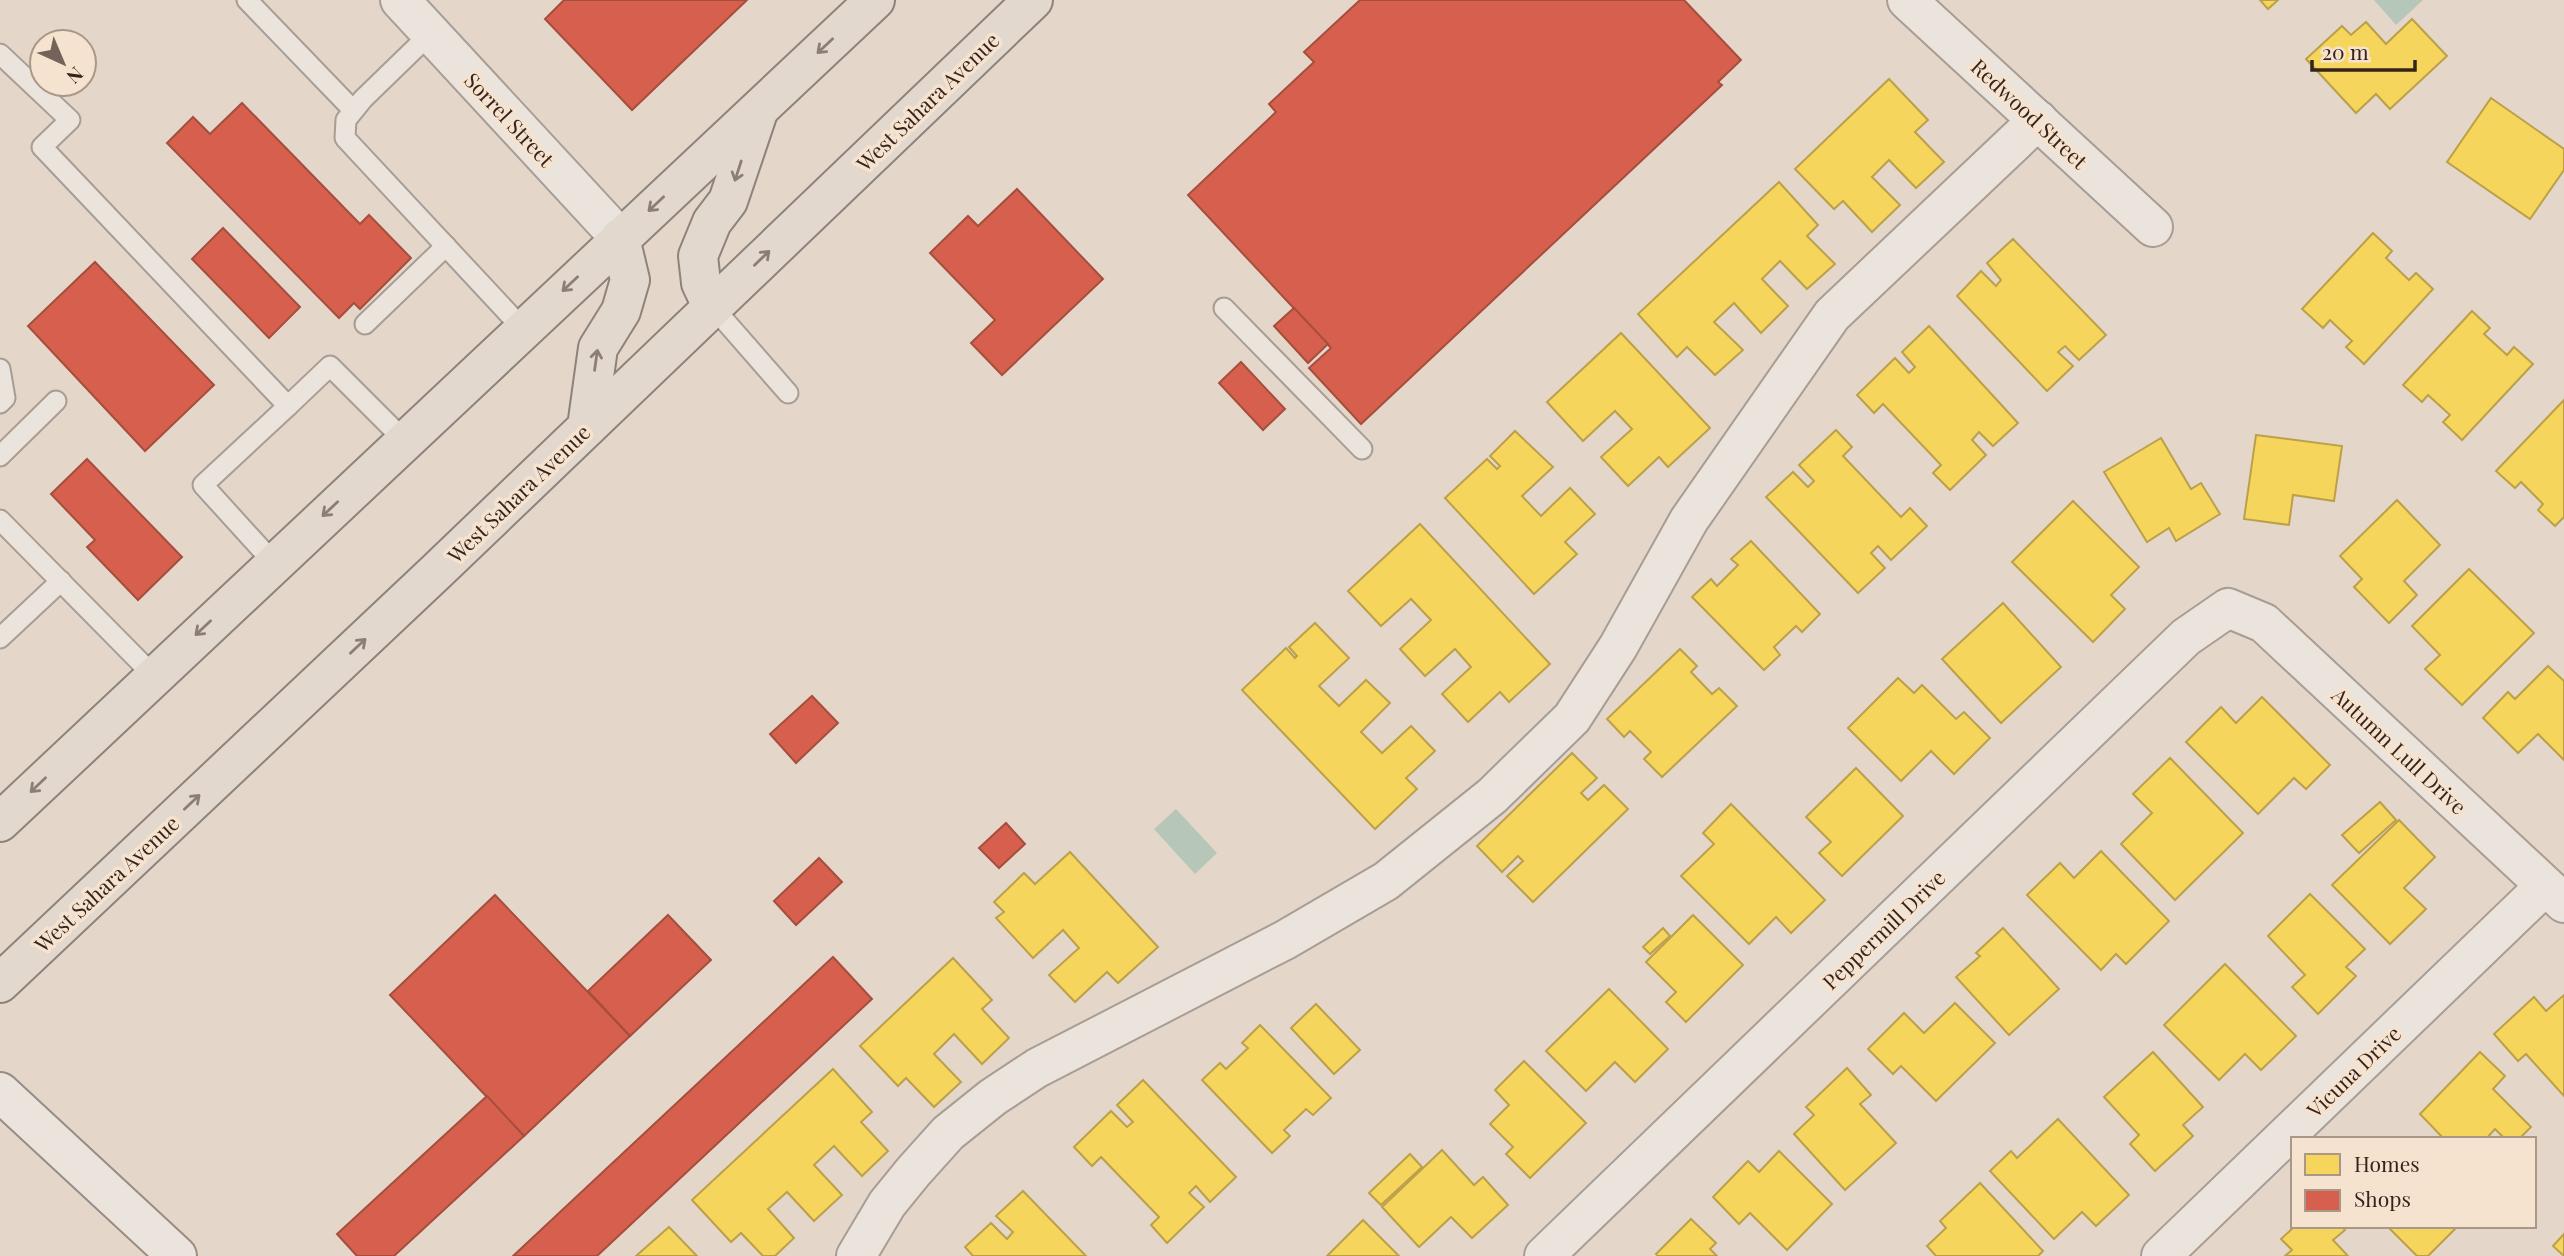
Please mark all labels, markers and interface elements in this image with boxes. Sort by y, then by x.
street label: West Sahara Avenue [849,26,1004,177]
north arrow [28,28,98,98]
scale bar [2312,28,2415,72]
text: 20 m [2322,37,2369,65]
one-way arrow [817,38,834,55]
street label: Redwood Street [1966,52,2095,175]
text: N [61,62,89,90]
street label: Sorrel Street [459,66,561,173]
one-way arrow [731,160,743,182]
one-way arrow [648,195,665,212]
one-way arrow [753,250,770,267]
one-way arrow [561,276,579,292]
one-way arrow [590,349,603,371]
street label: West Sahara Avenue [440,418,595,569]
one-way arrow [322,501,339,518]
one-way arrow [195,619,212,636]
one-way arrow [349,638,366,655]
street label: Autumn Lull Drive [2326,680,2473,820]
one-way arrow [30,776,47,793]
one-way arrow [183,794,200,811]
street label: West Sahara Avenue [27,809,184,958]
street label: Peppermill Drive [1816,863,1950,995]
street label: Vicuna Drive [2299,1019,2406,1124]
legend [2291,1137,2536,1228]
text: Homes [2354,1149,2420,1177]
text: Shops [2354,1184,2411,1212]

